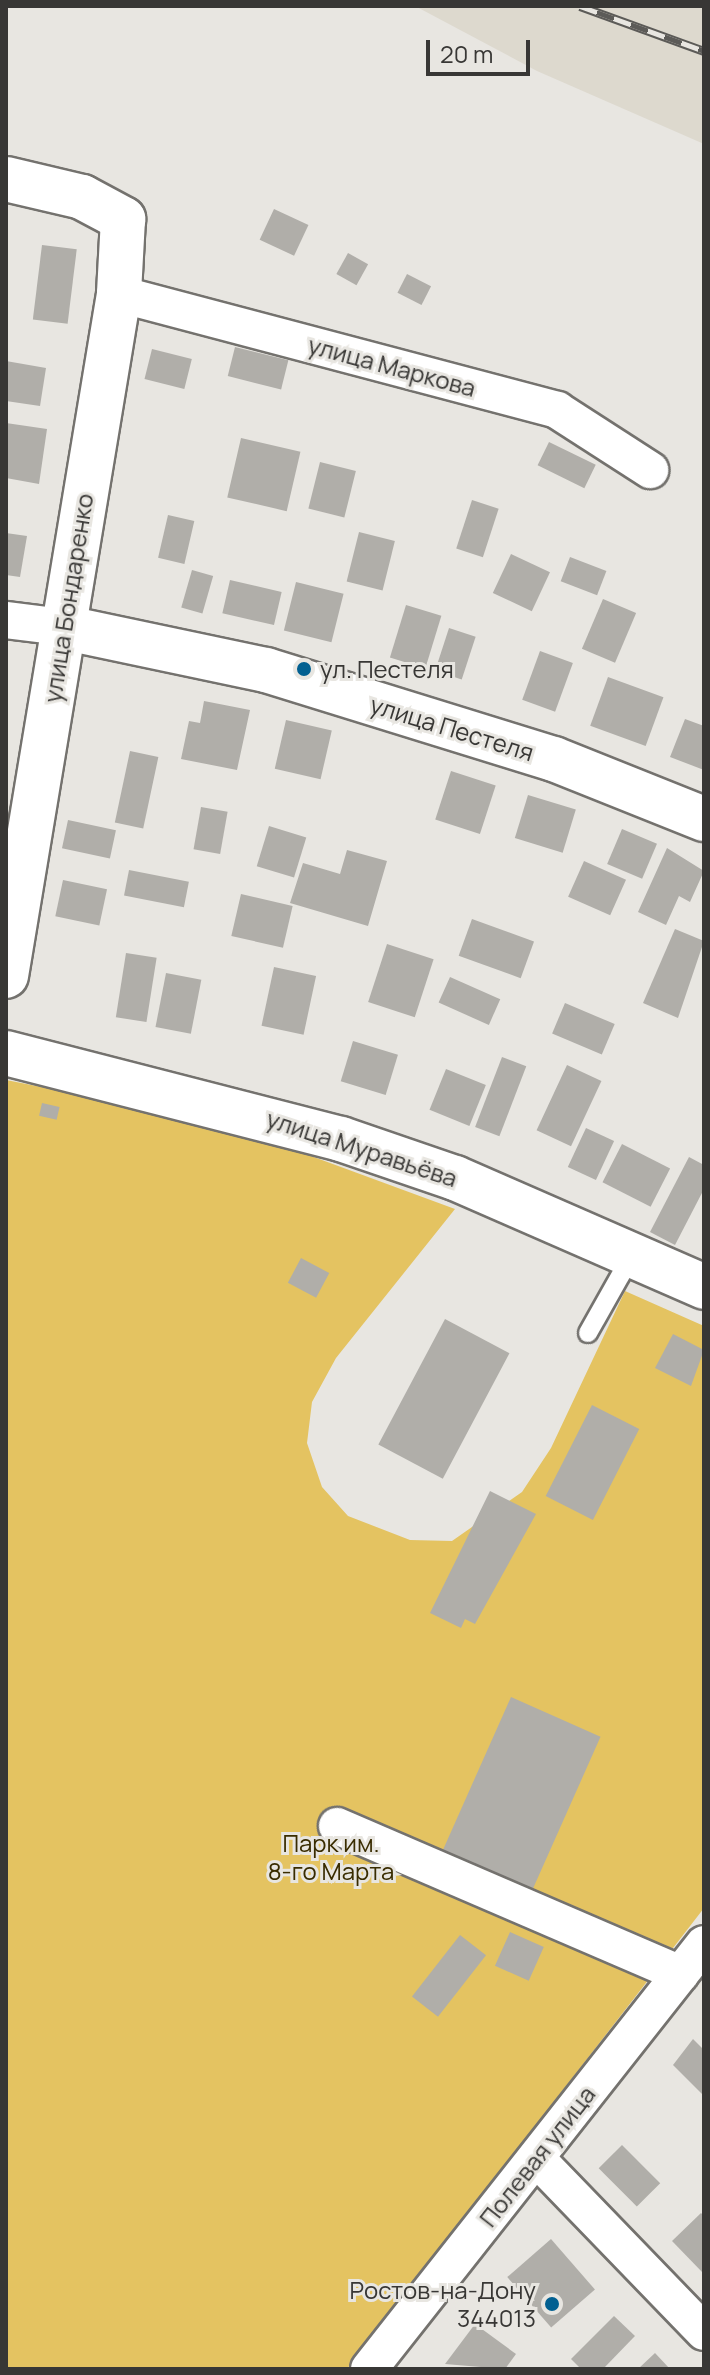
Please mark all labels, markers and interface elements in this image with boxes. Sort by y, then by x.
scale bar [430,24,534,74]
text: 20 m [440,37,493,70]
street label: улица Маркова [305,330,479,402]
street label: улица Бондаренко [37,491,99,705]
place label: ул. Пестеля [320,655,454,683]
marker: ул. Пестеля [295,660,313,678]
street label: улица Пестеля [367,689,537,767]
street label: улица Муравьёва [263,1104,461,1192]
park label: Парк им. 8-го Марта [268,1829,394,1885]
street label: Полевая улица [473,2080,601,2232]
place label: Ростов-на-Дону 344013 [349,2276,536,2332]
marker: Ростов-на-Дону 344013 [543,2295,561,2313]

